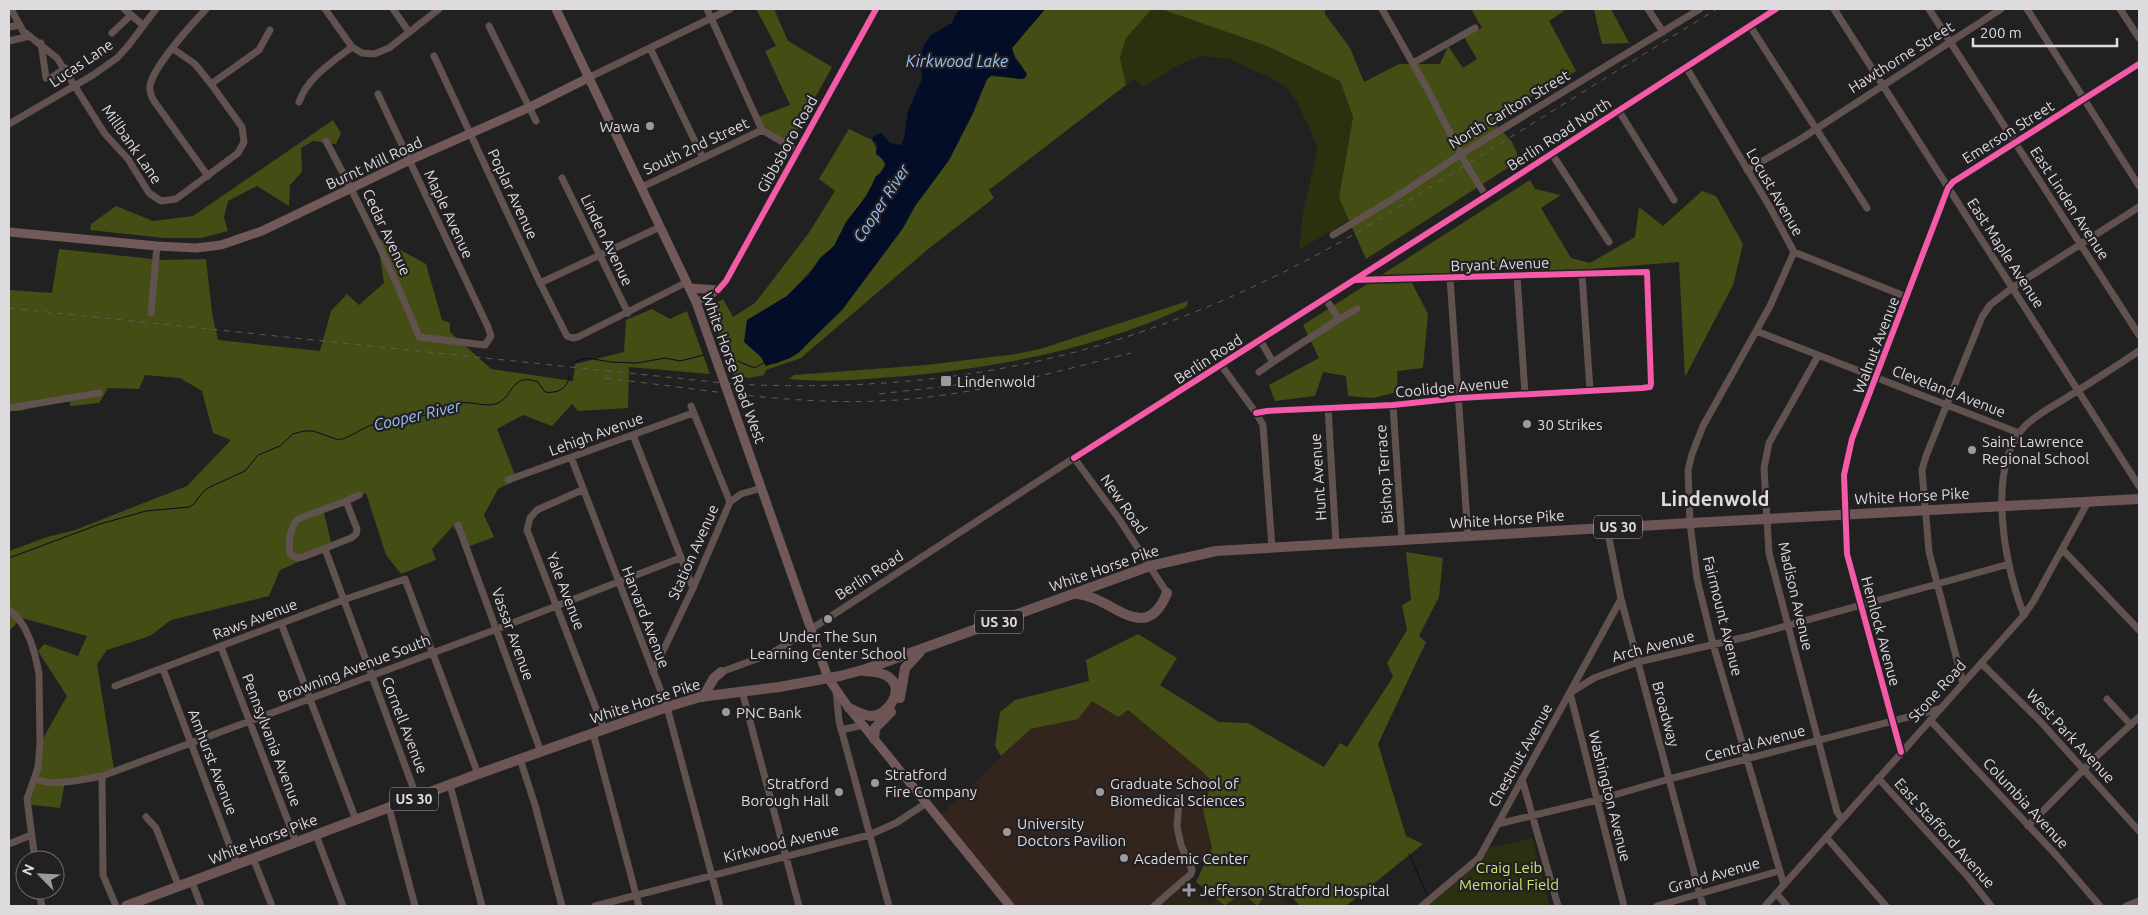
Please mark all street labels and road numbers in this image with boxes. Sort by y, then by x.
street label: Hawthorne Street [1845,18,1957,96]
street label: Lucas Lane [46,36,116,90]
street label: North Carlton Street [1445,66,1573,152]
street label: Gibbsboro Road [753,93,821,195]
street label: Berlin Road North [1504,94,1614,174]
street label: Emerson Street [1959,97,2057,167]
street label: Millbank Lane [98,101,166,187]
street label: South 2nd Street [641,114,751,178]
street label: Burnt Mill Road [323,133,425,193]
street label: East Linden Avenue [2027,143,2113,263]
street label: Locust Avenue [1743,145,1807,239]
street label: Poplar Avenue [485,146,541,242]
street label: Maple Avenue [421,167,477,261]
street label: Cedar Avenue [360,186,414,278]
street label: Linden Avenue [578,192,636,288]
street label: East Maple Avenue [1964,195,2048,311]
street label: Bryant Avenue [1450,254,1550,274]
street label: White Horse Road West [699,290,769,446]
street label: Walnut Avenue [1850,294,1902,396]
street label: Berlin Road [1171,331,1245,387]
street label: Cleveland Avenue [1890,362,2008,420]
street label: Coolidge Avenue [1394,374,1510,400]
street label: Lehigh Avenue [546,409,646,459]
street label: Bishop Terrace [1372,424,1396,524]
street label: Hunt Avenue [1306,433,1330,521]
street label: New Road [1097,471,1151,537]
street label: White Horse Pike [1854,485,1970,507]
street label: Station Avenue [664,502,722,602]
street label: White Horse Pike [1449,507,1565,531]
road number: US 30 [1594,516,1642,538]
street label: Madison Avenue [1775,540,1817,652]
street label: White Horse Pike [1047,541,1161,595]
street label: Berlin Road [832,547,906,603]
street label: Yale Avenue [543,550,589,632]
street label: Fairmount Avenue [1700,554,1746,678]
street label: Harvard Avenue [619,564,673,670]
street label: Hemlock Avenue [1858,574,1904,688]
street label: Vassar Avenue [488,585,538,683]
street label: Raws Avenue [210,595,300,643]
road number: US 30 [975,610,1023,634]
street label: Arch Avenue [1610,627,1696,665]
street label: Browning Avenue South [275,631,433,705]
street label: Stone Road [1905,657,1969,725]
street label: Pennsylvania Avenue [239,671,305,809]
street label: Cornell Avenue [379,674,431,776]
street label: White Horse Pike [588,675,702,727]
street label: Broadway [1649,679,1683,749]
street label: West Park Avenue [2023,686,2119,786]
street label: Chestnut Avenue [1485,700,1555,810]
street label: Amhurst Avenue [185,707,241,817]
street label: Central Avenue [1703,721,1807,765]
street label: Washington Avenue [1585,729,1635,863]
street label: Columbia Avenue [1980,754,2072,852]
street label: East Stafford Avenue [1891,775,1999,891]
road number: US 30 [390,788,438,811]
street label: White Horse Pike [206,810,320,868]
street label: Kirkwood Avenue [722,820,840,866]
street label: Grand Avenue [1666,854,1762,896]

